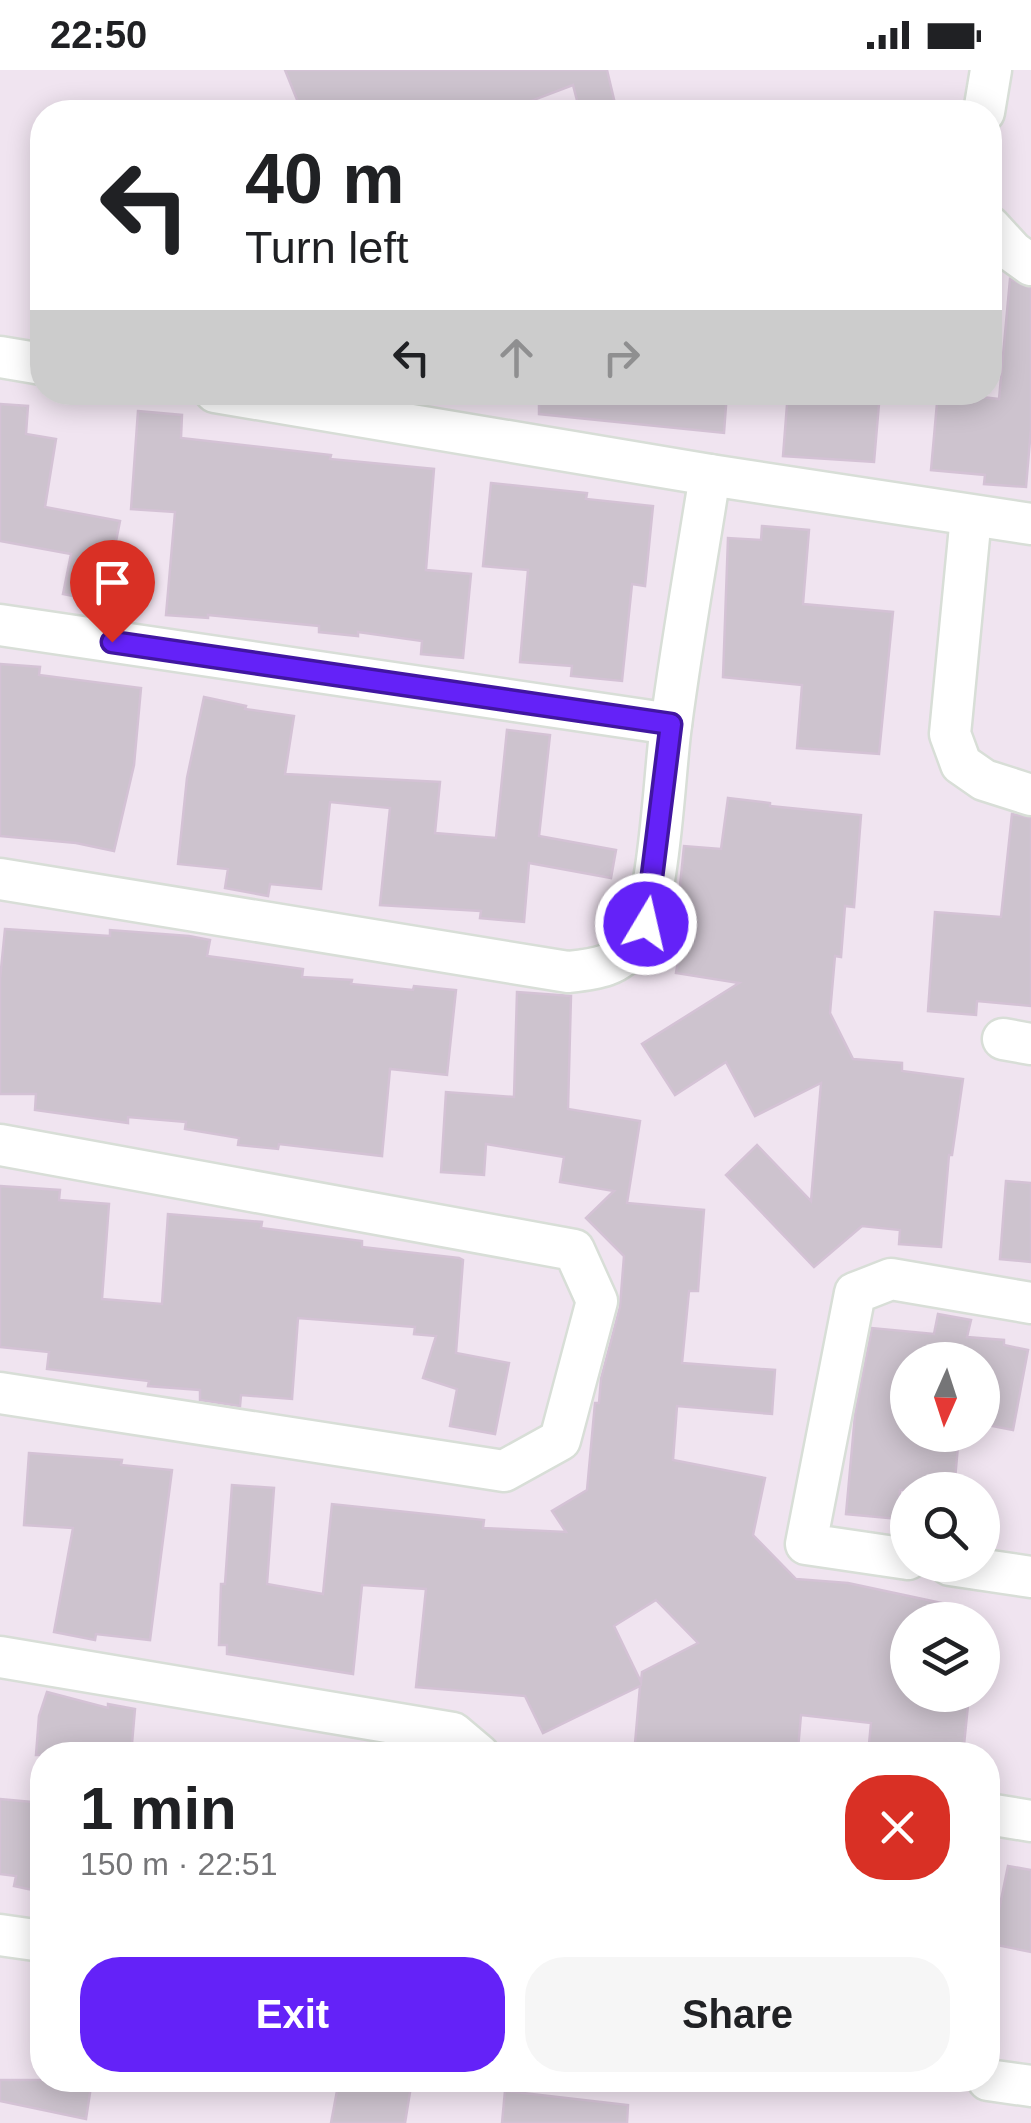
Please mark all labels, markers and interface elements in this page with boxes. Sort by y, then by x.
text: 22:50 [50,14,147,56]
icon: left [80,140,210,270]
text: 40 m [245,140,405,218]
text: Turn left [245,222,408,273]
icon: left [384,330,439,385]
icon: ahead [489,330,544,385]
icon: right [594,330,649,385]
pin [70,540,155,643]
icon: arrive [85,555,140,610]
position arrow [594,872,698,976]
north arrow [890,1342,1000,1452]
map controls [890,1342,1000,1712]
button: search [890,1472,1000,1582]
button: layers [890,1602,1000,1712]
text: 1 min [80,1775,237,1842]
button: close [845,1775,950,1880]
text: 150 m · 22:51 [80,1846,277,1882]
button: Exit [80,1957,505,2072]
button: Share [525,1957,950,2072]

